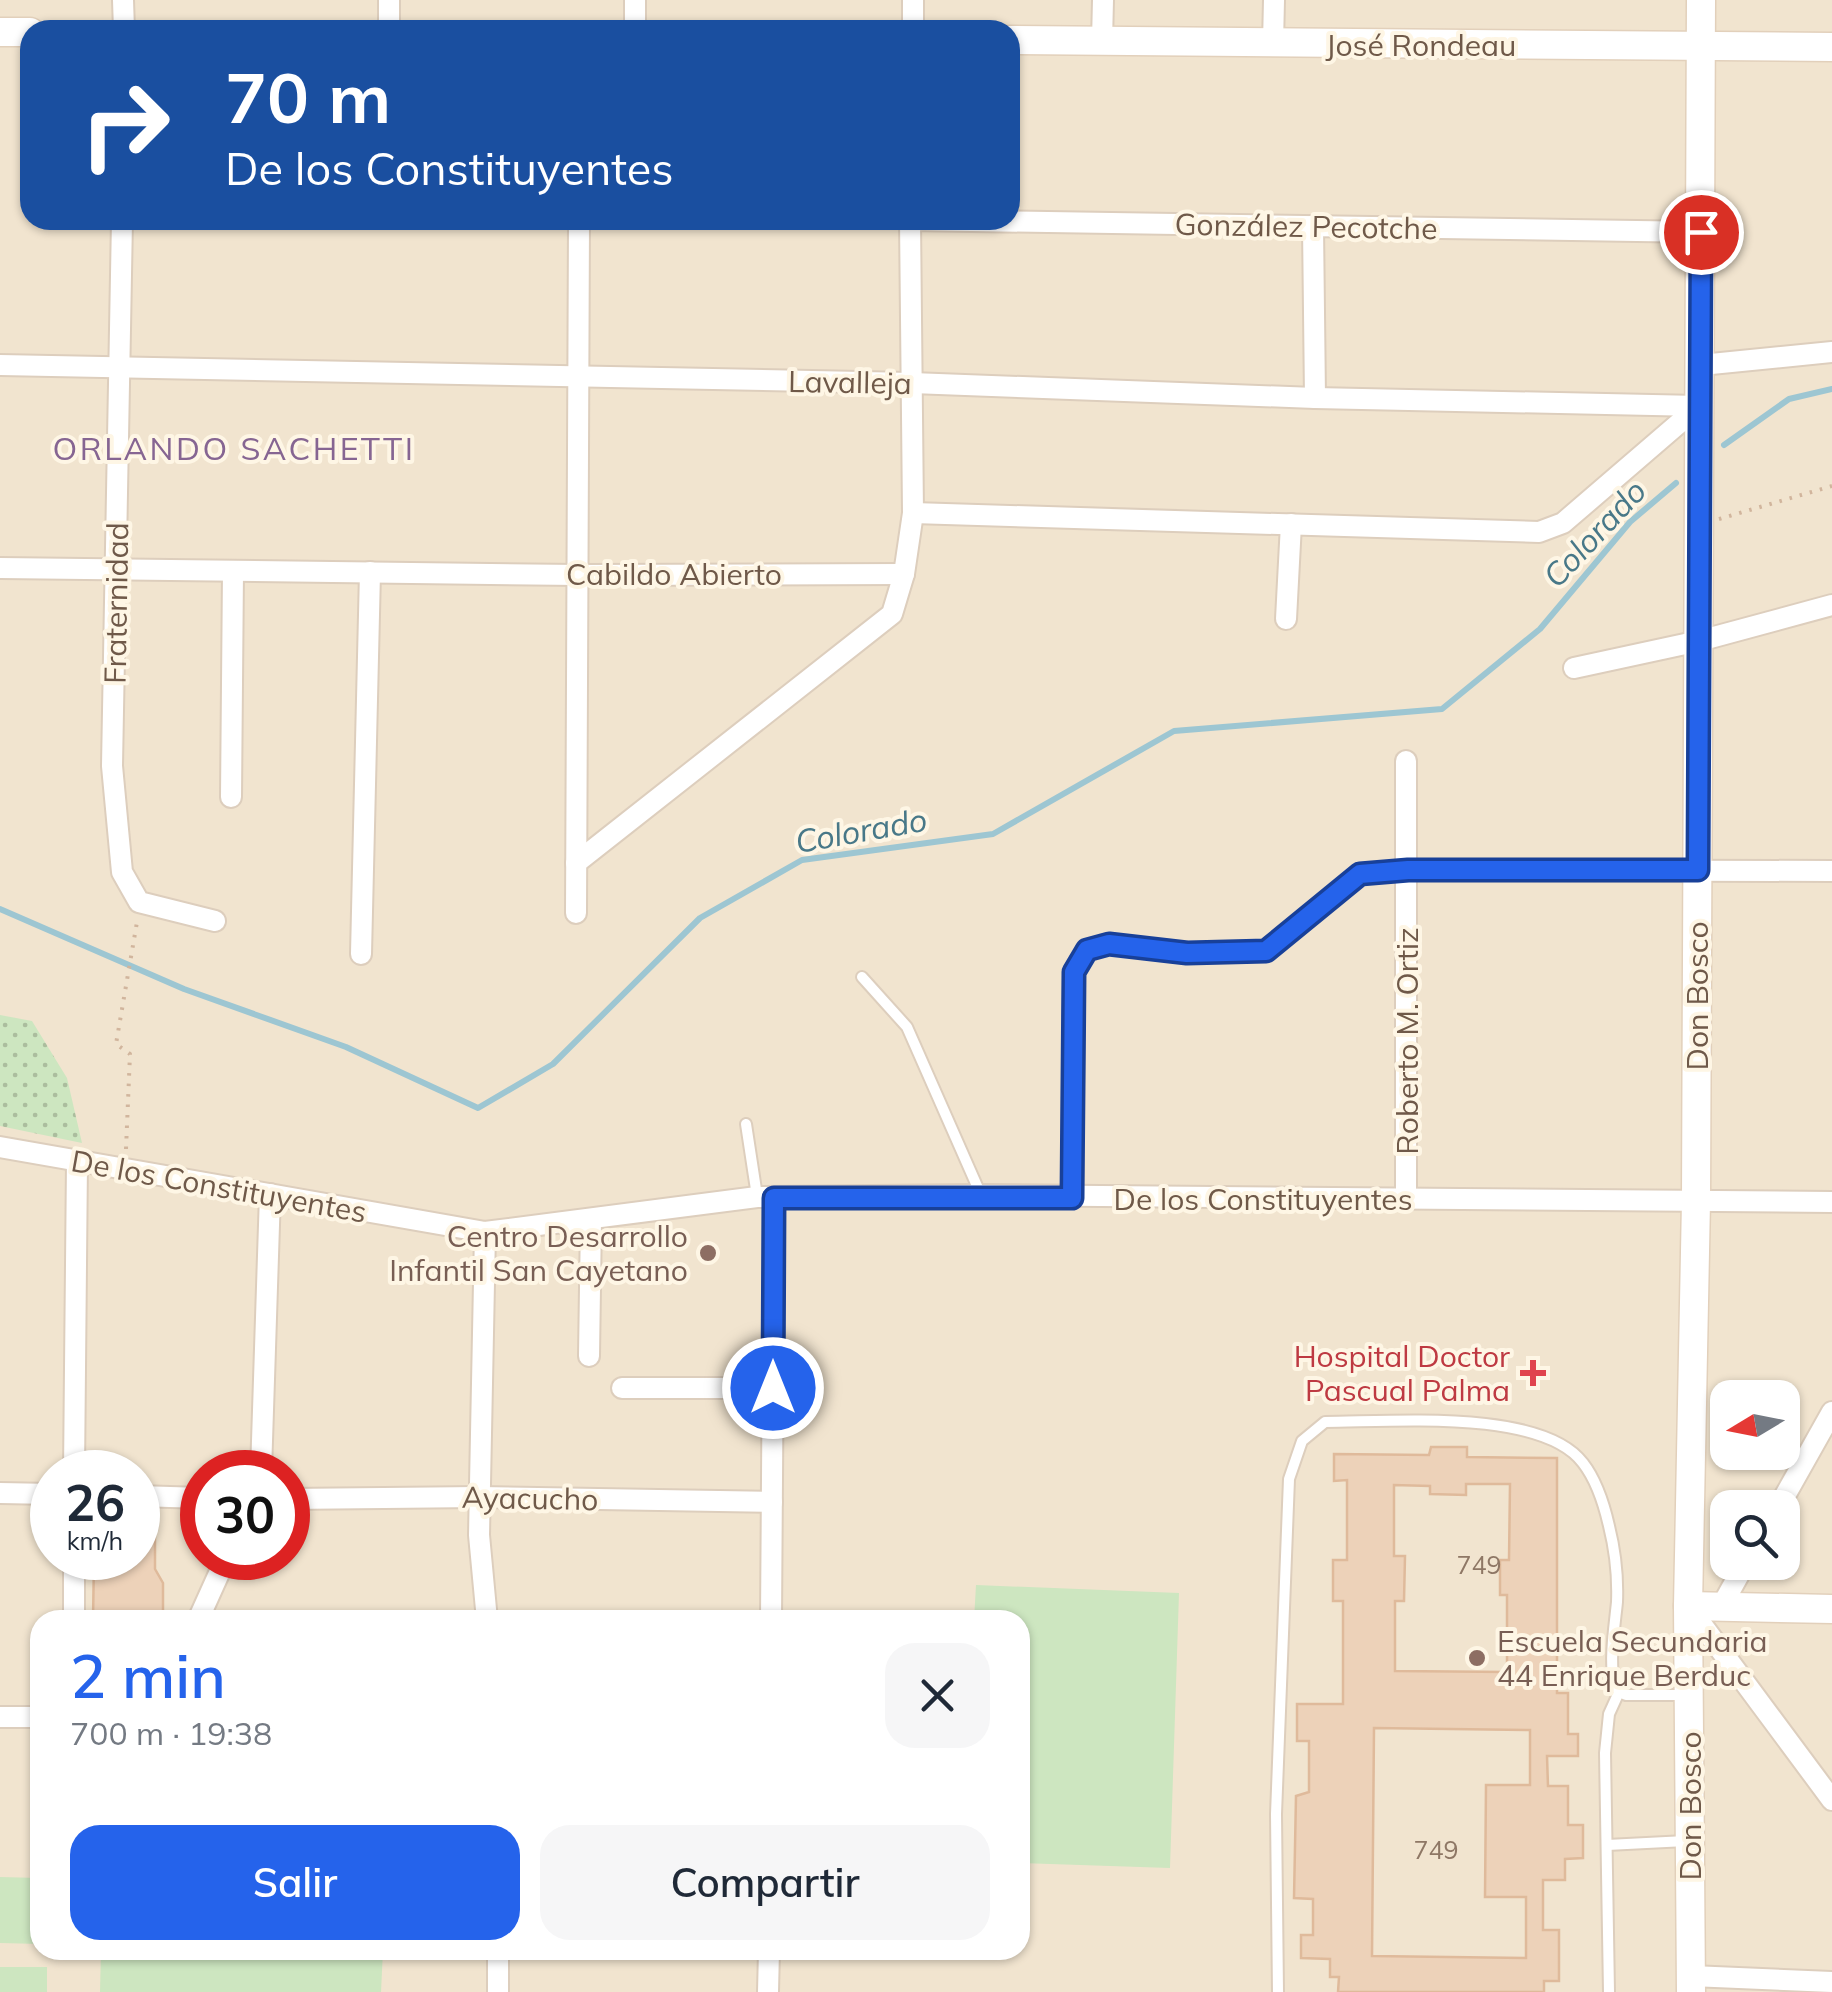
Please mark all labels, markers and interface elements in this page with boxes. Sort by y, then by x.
street label: José Rondeau [1326,26,1516,64]
text: 70 m [225,53,391,141]
icon: right [60,60,190,190]
text: De los Constituyentes [225,140,674,196]
pin [1659,190,1744,275]
street label: González Pecotche [1174,205,1438,247]
icon: arrive [1674,205,1729,260]
street label: Lavalleja [788,362,912,402]
district label: ORLANDO SACHETTI [52,428,416,468]
water label: Colorado [1534,471,1654,595]
street label: Fraternidad [96,522,136,684]
street label: Cabildo Abierto [566,555,782,593]
water label: Colorado [792,799,930,861]
street label: Don Bosco [1678,921,1716,1071]
street label: Roberto M. Ortiz [1388,927,1426,1155]
street label: De los Constituyentes [68,1141,370,1231]
street label: De los Constituyentes [1113,1180,1413,1218]
place label: Centro Desarrollo Infantil San Cayetano [389,1217,688,1289]
marker: Centro Desarrollo Infantil San Cayetano [697,1242,719,1264]
position arrow [721,1336,825,1440]
place label: Hospital Doctor Pascual Palma [1294,1337,1510,1409]
marker: Hospital Doctor Pascual Palma [1520,1360,1546,1386]
north arrow [1710,1380,1800,1470]
map controls [1710,1380,1800,1580]
speed limit sign: 30 [180,1450,310,1580]
text: 26 [65,1471,125,1534]
street label: Ayacucho [461,1478,599,1518]
button: search [1710,1490,1800,1580]
text: km/h [67,1525,123,1556]
house number: 749 [1456,1549,1502,1580]
place label: Escuela Secundaria 44 Enrique Berduc [1497,1622,1768,1694]
text: 2 min [70,1638,226,1713]
button: close [885,1643,990,1748]
marker: Escuela Secundaria 44 Enrique Berduc [1466,1647,1488,1669]
text: 700 m · 19:38 [70,1713,272,1753]
street label: Don Bosco [1671,1731,1709,1881]
button: Salir [70,1825,520,1940]
button: Compartir [540,1825,990,1940]
house number: 749 [1413,1834,1459,1865]

